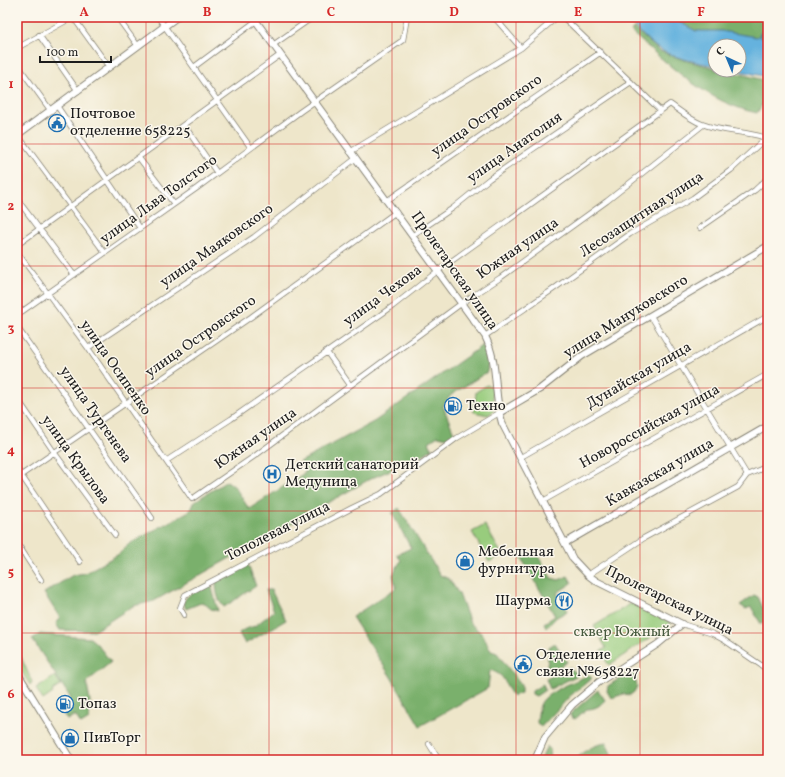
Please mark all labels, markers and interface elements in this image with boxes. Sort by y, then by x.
text: A [79,4,89,22]
text: B [203,4,212,22]
text: C [327,4,335,22]
text: D [449,4,459,22]
text: E [574,4,582,22]
text: F [697,4,705,22]
scale bar [40,38,111,64]
north arrow [707,38,747,78]
text: С [713,44,729,60]
text: 100 m [46,45,79,61]
street label: улица Островского [427,70,547,162]
text: 1 [8,76,14,94]
place label: Почтовое отделение 658225 [70,104,190,142]
street label: улица Анатолия [463,107,567,189]
public building icon: Почтовое отделение 658225 [47,113,67,133]
street label: улица Льва Толстого [96,150,222,250]
street label: Лесозащитная улица [576,167,708,263]
text: 2 [8,198,15,216]
street label: улица Маяковского [156,199,278,293]
street label: Пролетарская улица [405,207,503,335]
street label: Южная улица [473,213,563,285]
street label: улица Чехова [339,260,427,332]
street label: улица Мануковского [560,270,692,364]
street label: улица Островского [141,291,261,383]
street label: улица Осипенко [74,316,156,420]
text: 3 [8,320,15,338]
street label: Дунайская улица [582,337,696,415]
street label: улица Тургенева [54,362,136,468]
street label: Новороссийская улица [576,380,724,474]
fuel station icon: Техно [443,396,463,416]
place label: Техно [466,396,506,417]
street label: Южная улица [211,403,301,475]
street label: улица Крылова [36,411,114,509]
street label: Кавказская улица [602,434,718,512]
text: 4 [7,442,15,460]
place label: Детский санаторий Медуница [285,455,419,493]
hospital icon: Детский санаторий Медуница [262,464,282,484]
street label: Тополевая улица [222,497,334,567]
place label: Мебельная фурнитура [478,542,555,580]
shop icon: Мебельная фурнитура [455,551,475,571]
street label: Пролетарская улица [601,561,737,641]
text: 5 [8,564,14,582]
place label: Шаурма [495,591,551,612]
restaurant icon: Шаурма [554,591,574,611]
park label: сквер Южный [573,622,671,643]
place label: Отделение связи №658227 [536,645,640,683]
public building icon: Отделение связи №658227 [513,654,533,674]
text: 6 [7,686,15,704]
fuel station icon: Топаз [55,694,75,714]
place label: Топаз [78,694,116,715]
shop icon: ПивТорг [60,728,80,748]
place label: ПивТорг [83,728,141,749]

